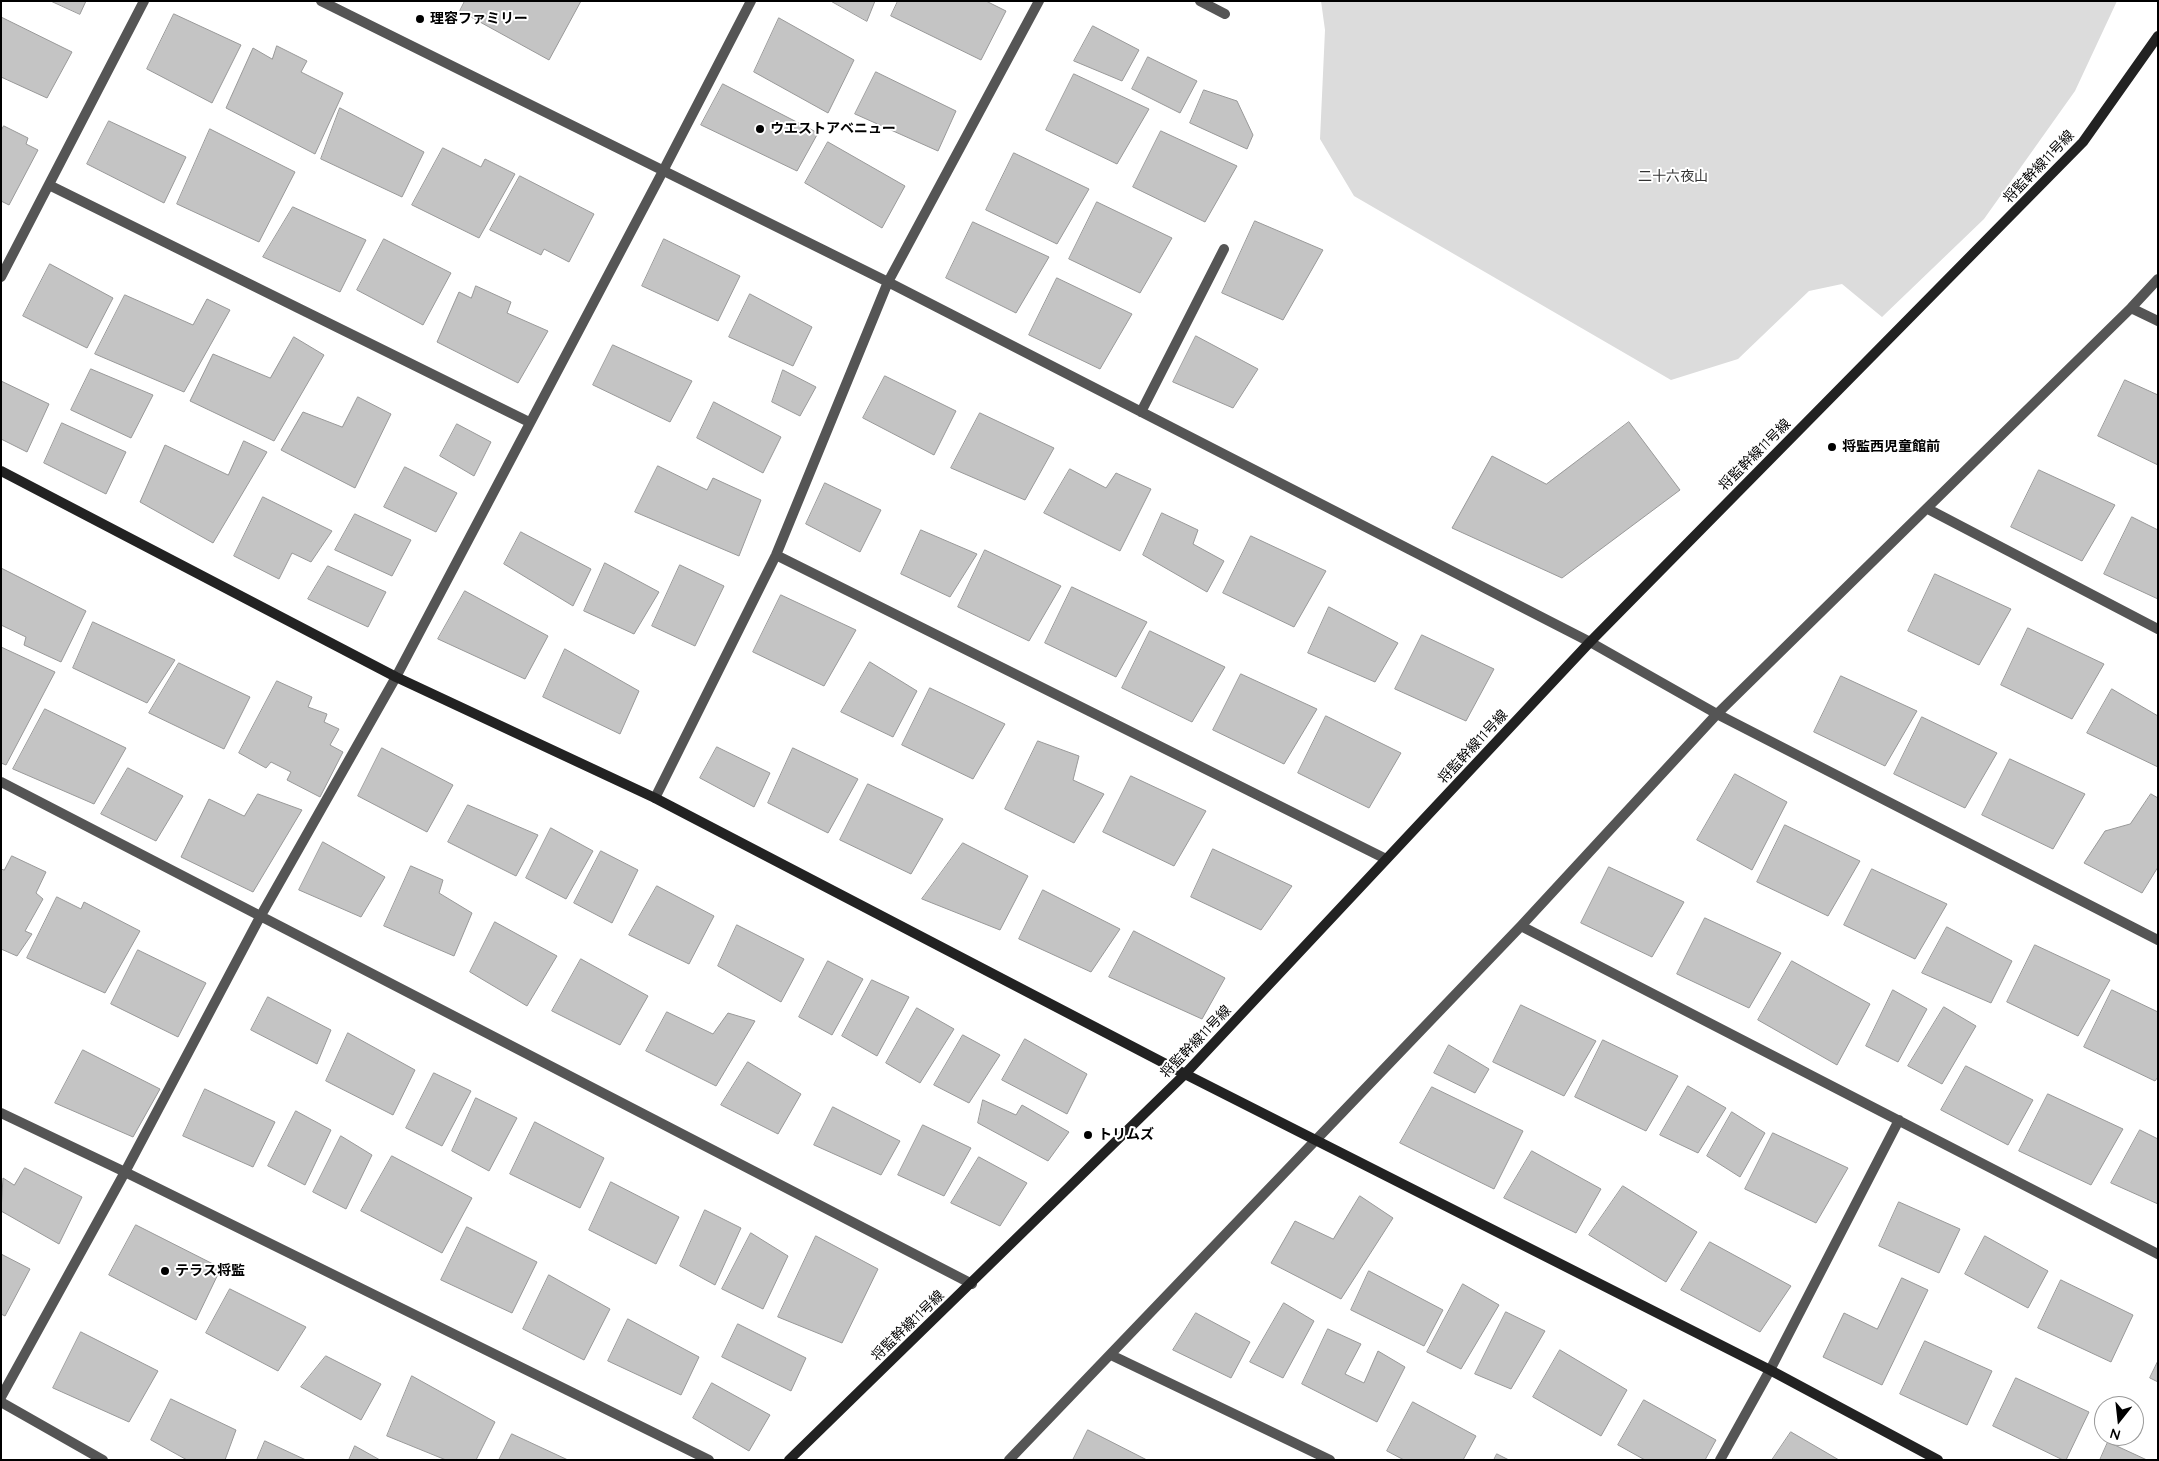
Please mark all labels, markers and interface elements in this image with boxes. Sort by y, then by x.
place label: 理容ファミリー [430,11,528,27]
marker: 理容ファミリー [414,13,426,25]
place label: ウエストアベニュー [770,121,896,137]
marker: ウエストアベニュー [754,123,766,135]
street label: 将監幹線11号線 [2000,127,2078,207]
park label: 二十六夜山 [1638,169,1708,185]
street label: 将監幹線11号線 [1716,416,1794,494]
place label: 将監西児童館前 [1842,439,1940,455]
marker: 将監西児童館前 [1826,441,1838,453]
street label: 将監幹線11号線 [1435,707,1511,787]
street label: 将監幹線11号線 [1157,1002,1235,1082]
place label: トリムズ [1098,1127,1154,1143]
marker: トリムズ [1082,1129,1094,1141]
place label: テラス将監 [175,1263,245,1279]
marker: テラス将監 [159,1265,171,1277]
street label: 将監幹線11号線 [868,1287,948,1365]
north arrow [2094,1396,2144,1446]
text: N [2108,1424,2123,1445]

